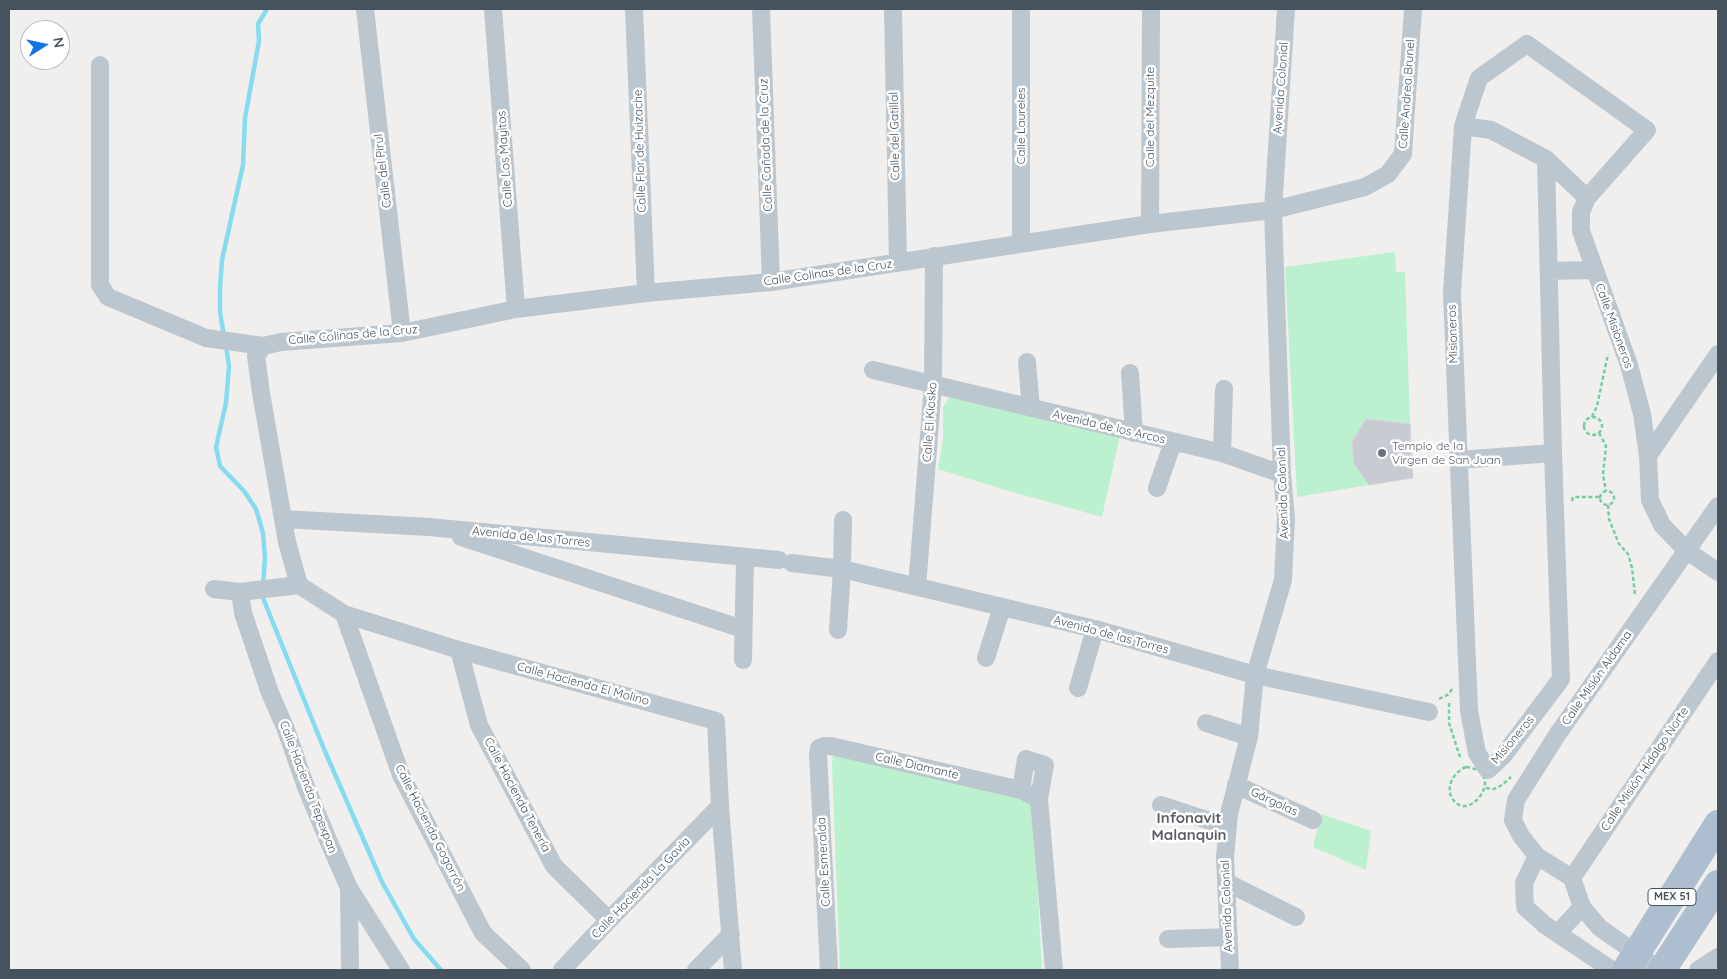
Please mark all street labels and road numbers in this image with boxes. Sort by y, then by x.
street label: Calle Andrea Brunel [1396,39,1418,149]
street label: Avenida Colonial [1271,41,1291,135]
street label: Calle del Mezquite [1143,67,1157,167]
street label: Calle Cañada de la Cruz [756,78,776,212]
street label: Calle Laureles [1014,87,1028,165]
street label: Calle Flor de Huizache [631,89,649,213]
street label: Calle del Gatillal [887,92,903,180]
street label: Calle Los Mayitos [494,110,516,208]
street label: Calle del Pirul [371,133,395,209]
street label: Calle Colinas de la Cruz [763,257,893,289]
street label: Calle Misioneros [1592,282,1636,370]
street label: Misioneros [1445,304,1461,364]
street label: Calle Colinas de la Cruz [288,322,418,348]
street label: Calle El Kiosko [920,381,940,463]
street label: Avenida de los Arcos [1051,407,1167,447]
street label: Avenida Colonial [1274,447,1292,539]
street label: Avenida de las Torres [471,524,591,550]
street label: Avenida de las Torres [1052,613,1170,657]
street label: Calle Misión Aldama [1559,628,1635,728]
street label: Calle Hacienda El Molino [515,659,651,709]
street label: Calle Misión Hidalgo Norte [1598,704,1692,834]
street label: Misioneros [1489,713,1537,767]
street label: Calle Hacienda Tepexpan [276,719,340,855]
street label: Calle Hacienda Tenería [481,735,553,855]
street label: Calle Diamante [874,749,960,783]
street label: Calle Hacienda Gogorrón [392,762,468,894]
street label: Gárgolas [1248,785,1300,819]
street label: Calle Esmeralda [814,817,834,907]
street label: Calle Hacienda La Gavia [589,834,693,942]
street label: Avenida Colonial [1218,860,1236,952]
road number: MEX 51 [1648,889,1696,906]

